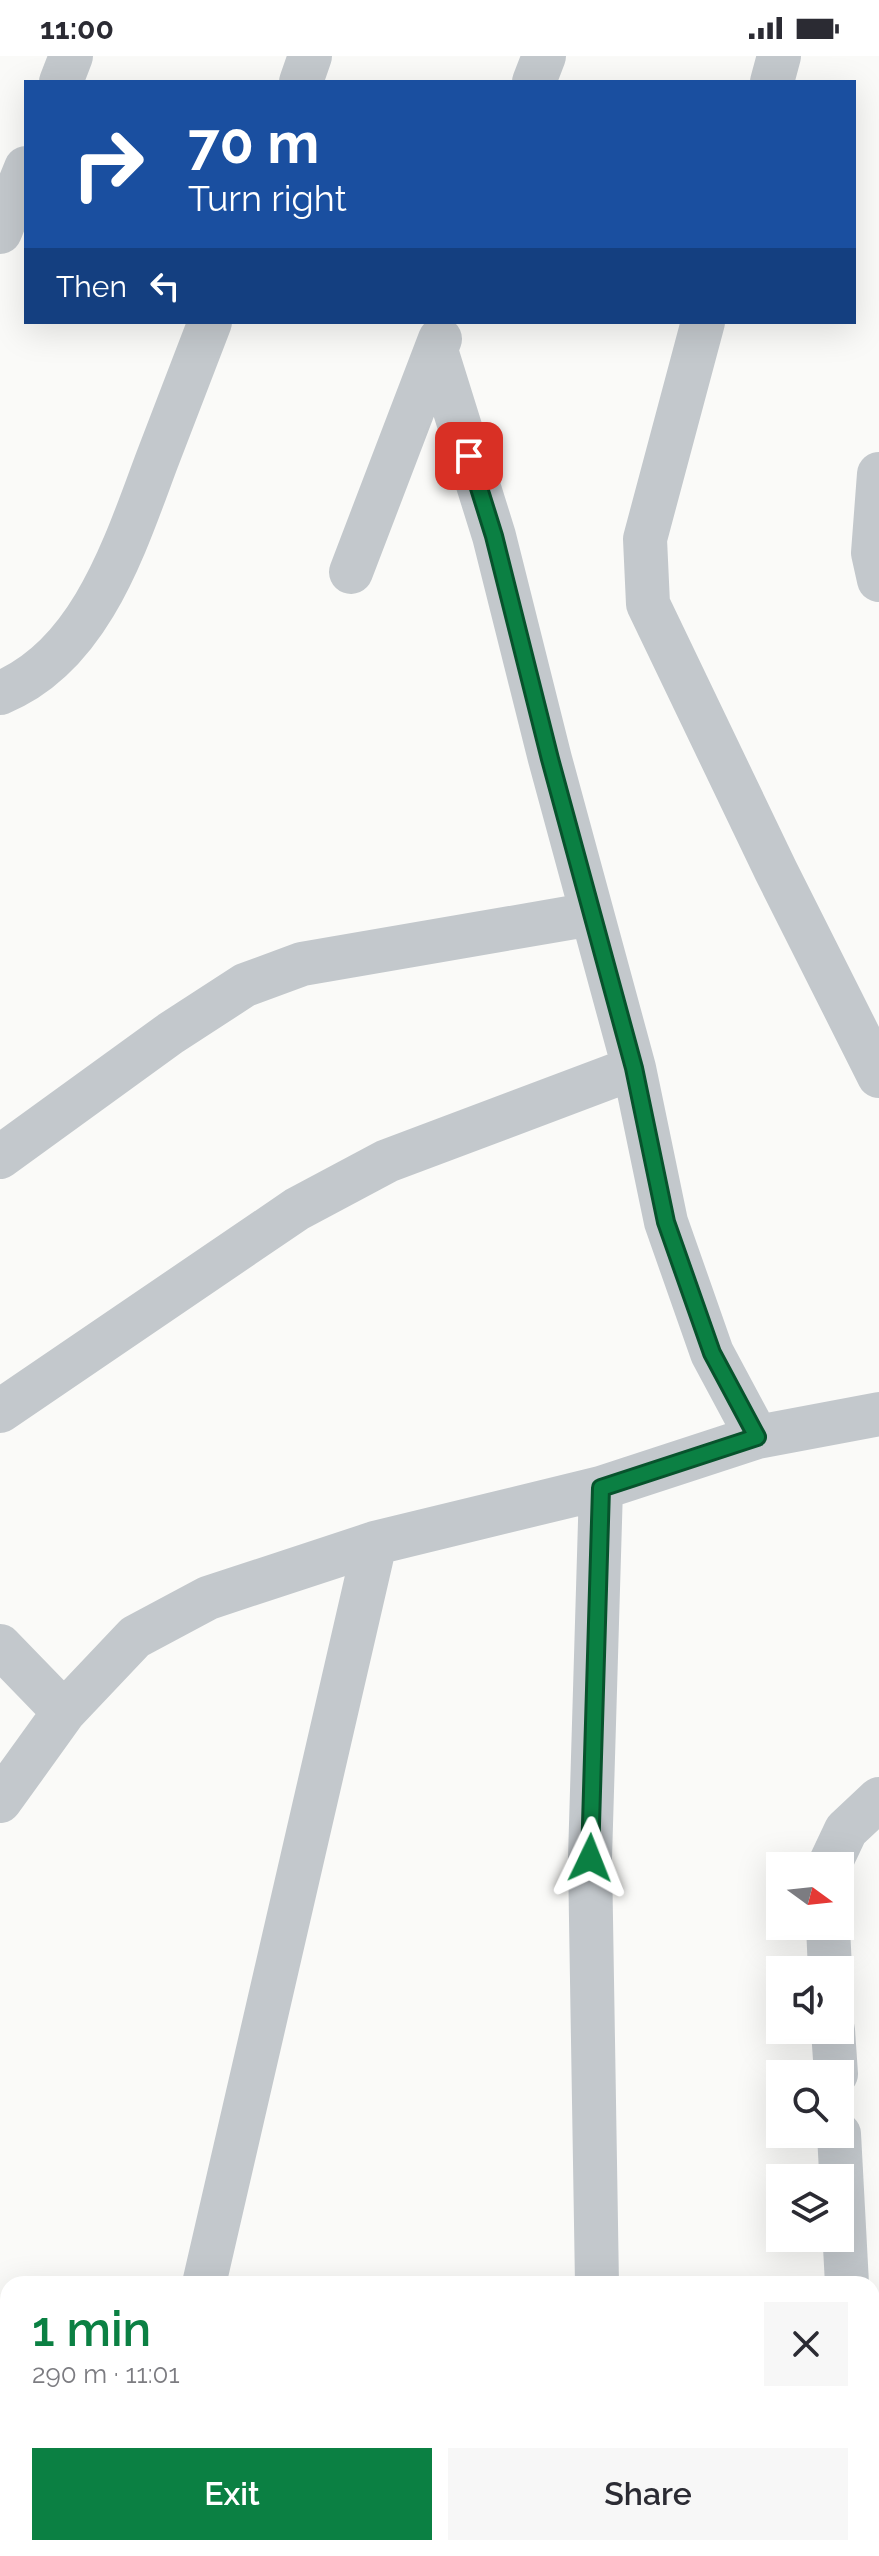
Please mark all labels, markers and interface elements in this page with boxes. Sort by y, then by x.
text: 11:00 [40,11,114,46]
text: 70 m [188,110,319,176]
icon: right [56,112,160,216]
text: Turn right [188,177,347,219]
icon: left [143,264,187,308]
text: Then [56,269,127,304]
pin [435,422,503,490]
icon: arrive [447,434,491,478]
position arrow [548,1816,632,1900]
north arrow [766,1852,854,1940]
map controls [766,1852,854,2252]
button: sound [766,1956,854,2044]
button: search [766,2060,854,2148]
button: layers [766,2164,854,2252]
text: 1 min [32,2301,151,2357]
button: close [764,2302,848,2386]
text: 290 m · 11:01 [32,2359,180,2389]
button: Exit [32,2448,432,2540]
button: Share [448,2448,848,2540]

